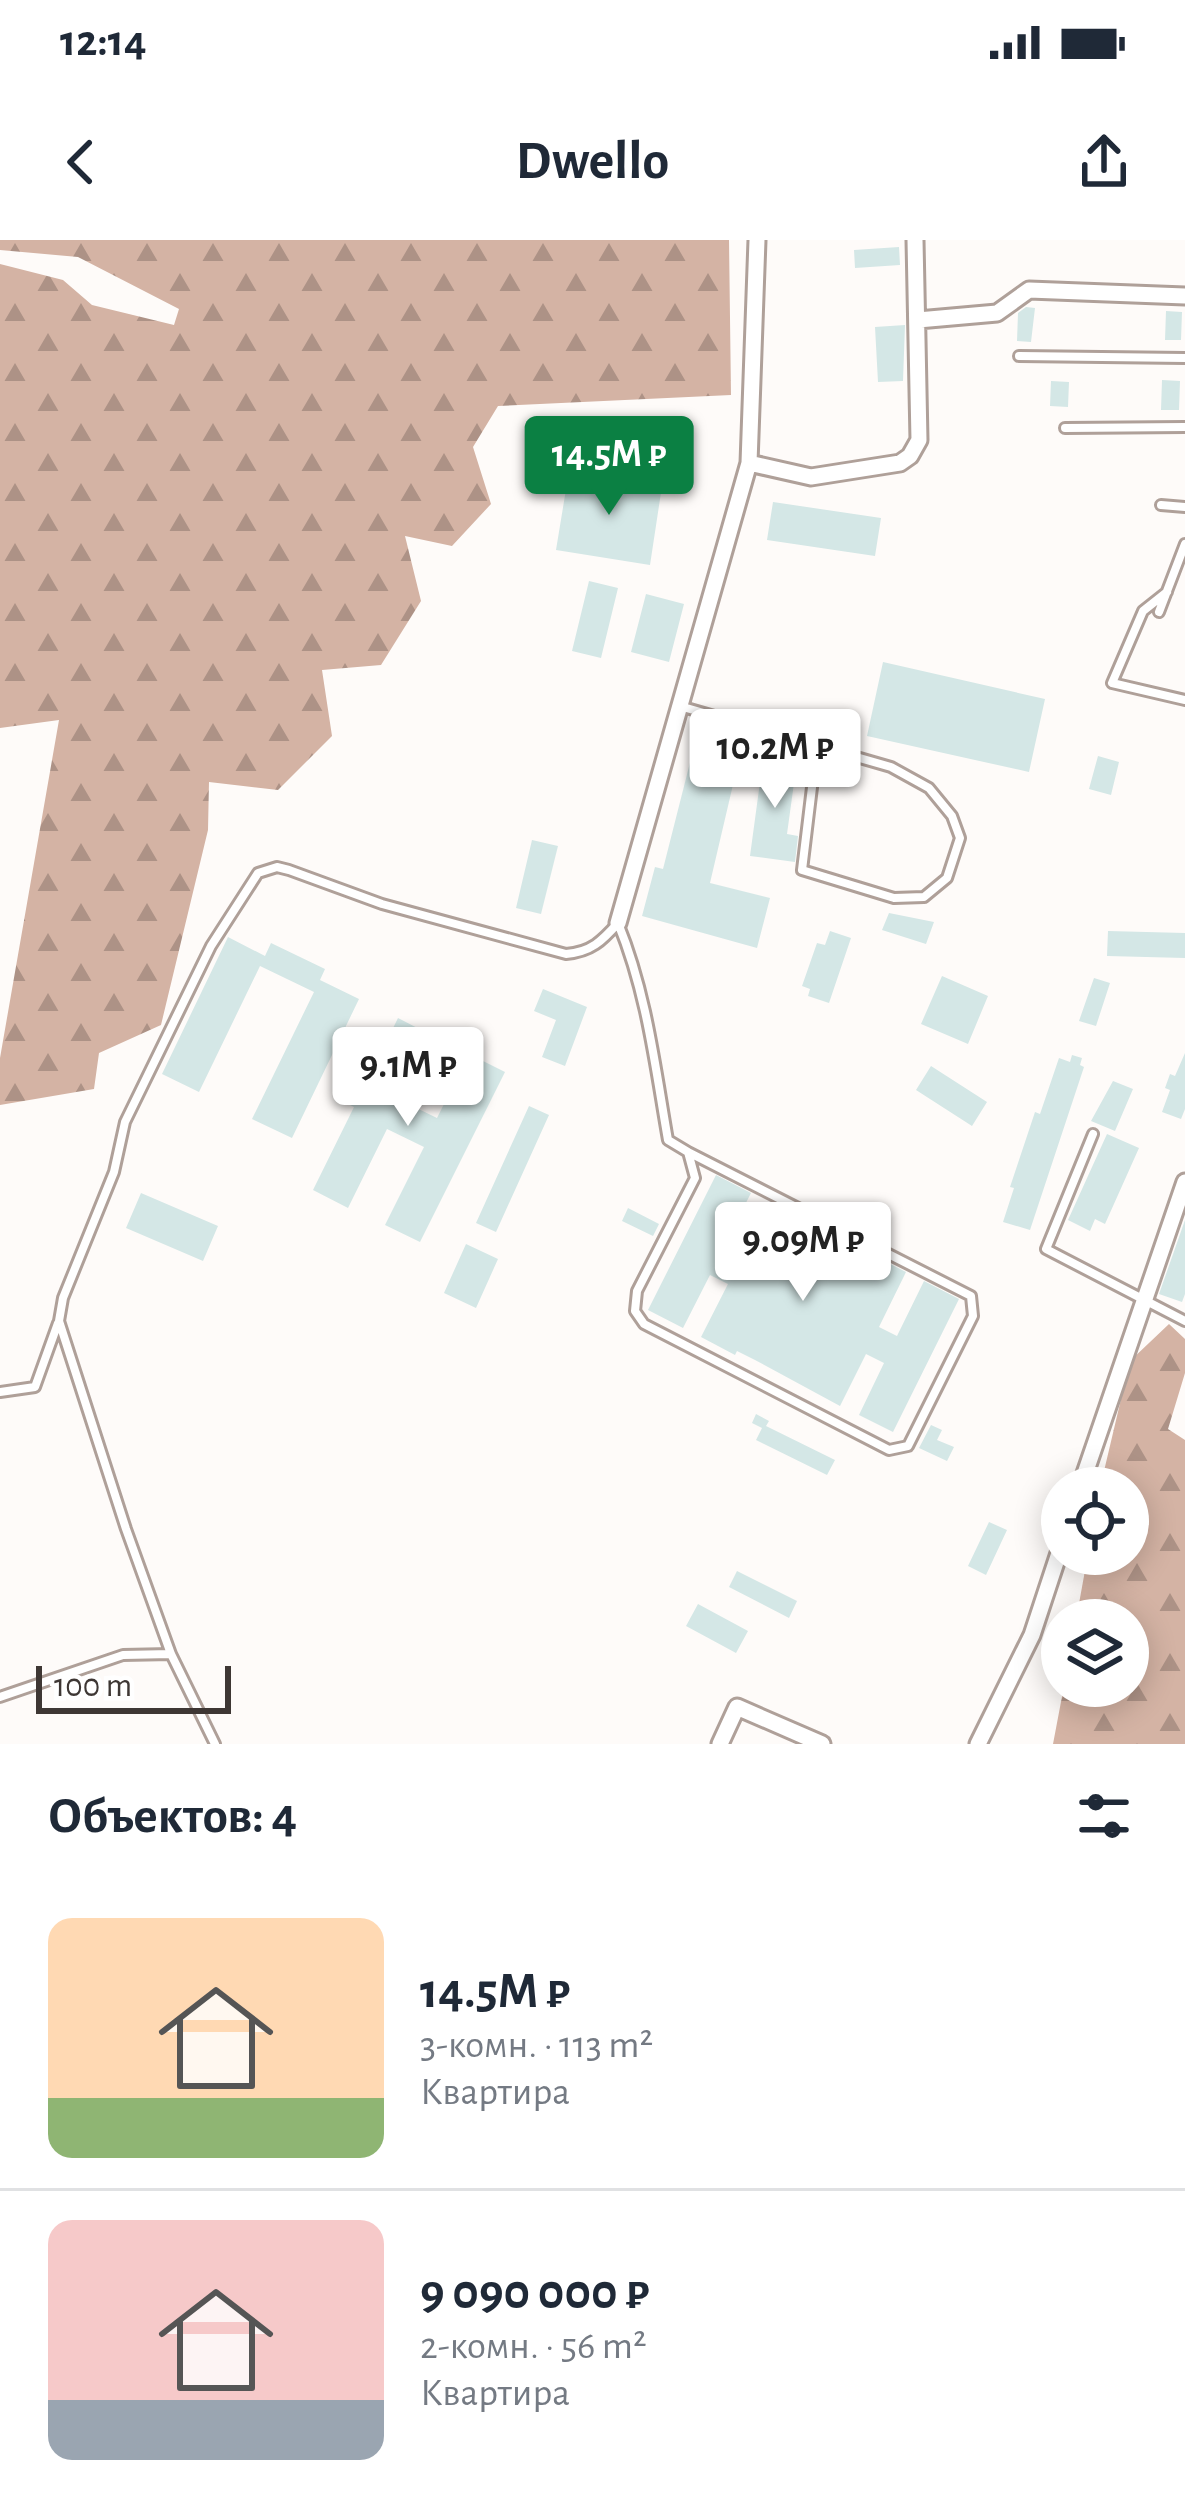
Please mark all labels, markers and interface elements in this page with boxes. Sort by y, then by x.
text: 12:14 [60,19,147,64]
icon: back [48,129,114,195]
icon: share [1071,129,1137,195]
text: Dwello [516,135,669,189]
pin: 14.5M ₽ [498,416,720,518]
text: 14.5M ₽ [552,435,666,474]
pin: 10.2M ₽ [664,709,886,811]
text: 10.2M ₽ [717,728,833,767]
pin: 9.1M ₽ [310,1027,506,1129]
text: 9.1M ₽ [359,1046,457,1085]
pin: 9.09M ₽ [692,1202,914,1304]
text: 9.09M ₽ [742,1221,864,1260]
map controls [1041,1467,1149,1707]
button: locate [1041,1467,1149,1575]
button: layers [1041,1599,1149,1707]
scale bar [36,1660,231,1713]
text: 100 m [54,1670,132,1703]
icon: filters [1071,1783,1137,1849]
text: Объектов: 4 [48,1791,297,1842]
icon: home [144,1966,288,2110]
text: 14.5M ₽ [420,1966,570,2017]
text: 3-комн. · 113 m² [420,2026,653,2065]
text: Квартира [420,2073,570,2112]
text: 9 090 000 ₽ [420,2267,649,2318]
icon: home [144,2268,288,2412]
text: 2-комн. · 56 m² [420,2327,647,2366]
text: Квартира [420,2374,570,2413]

